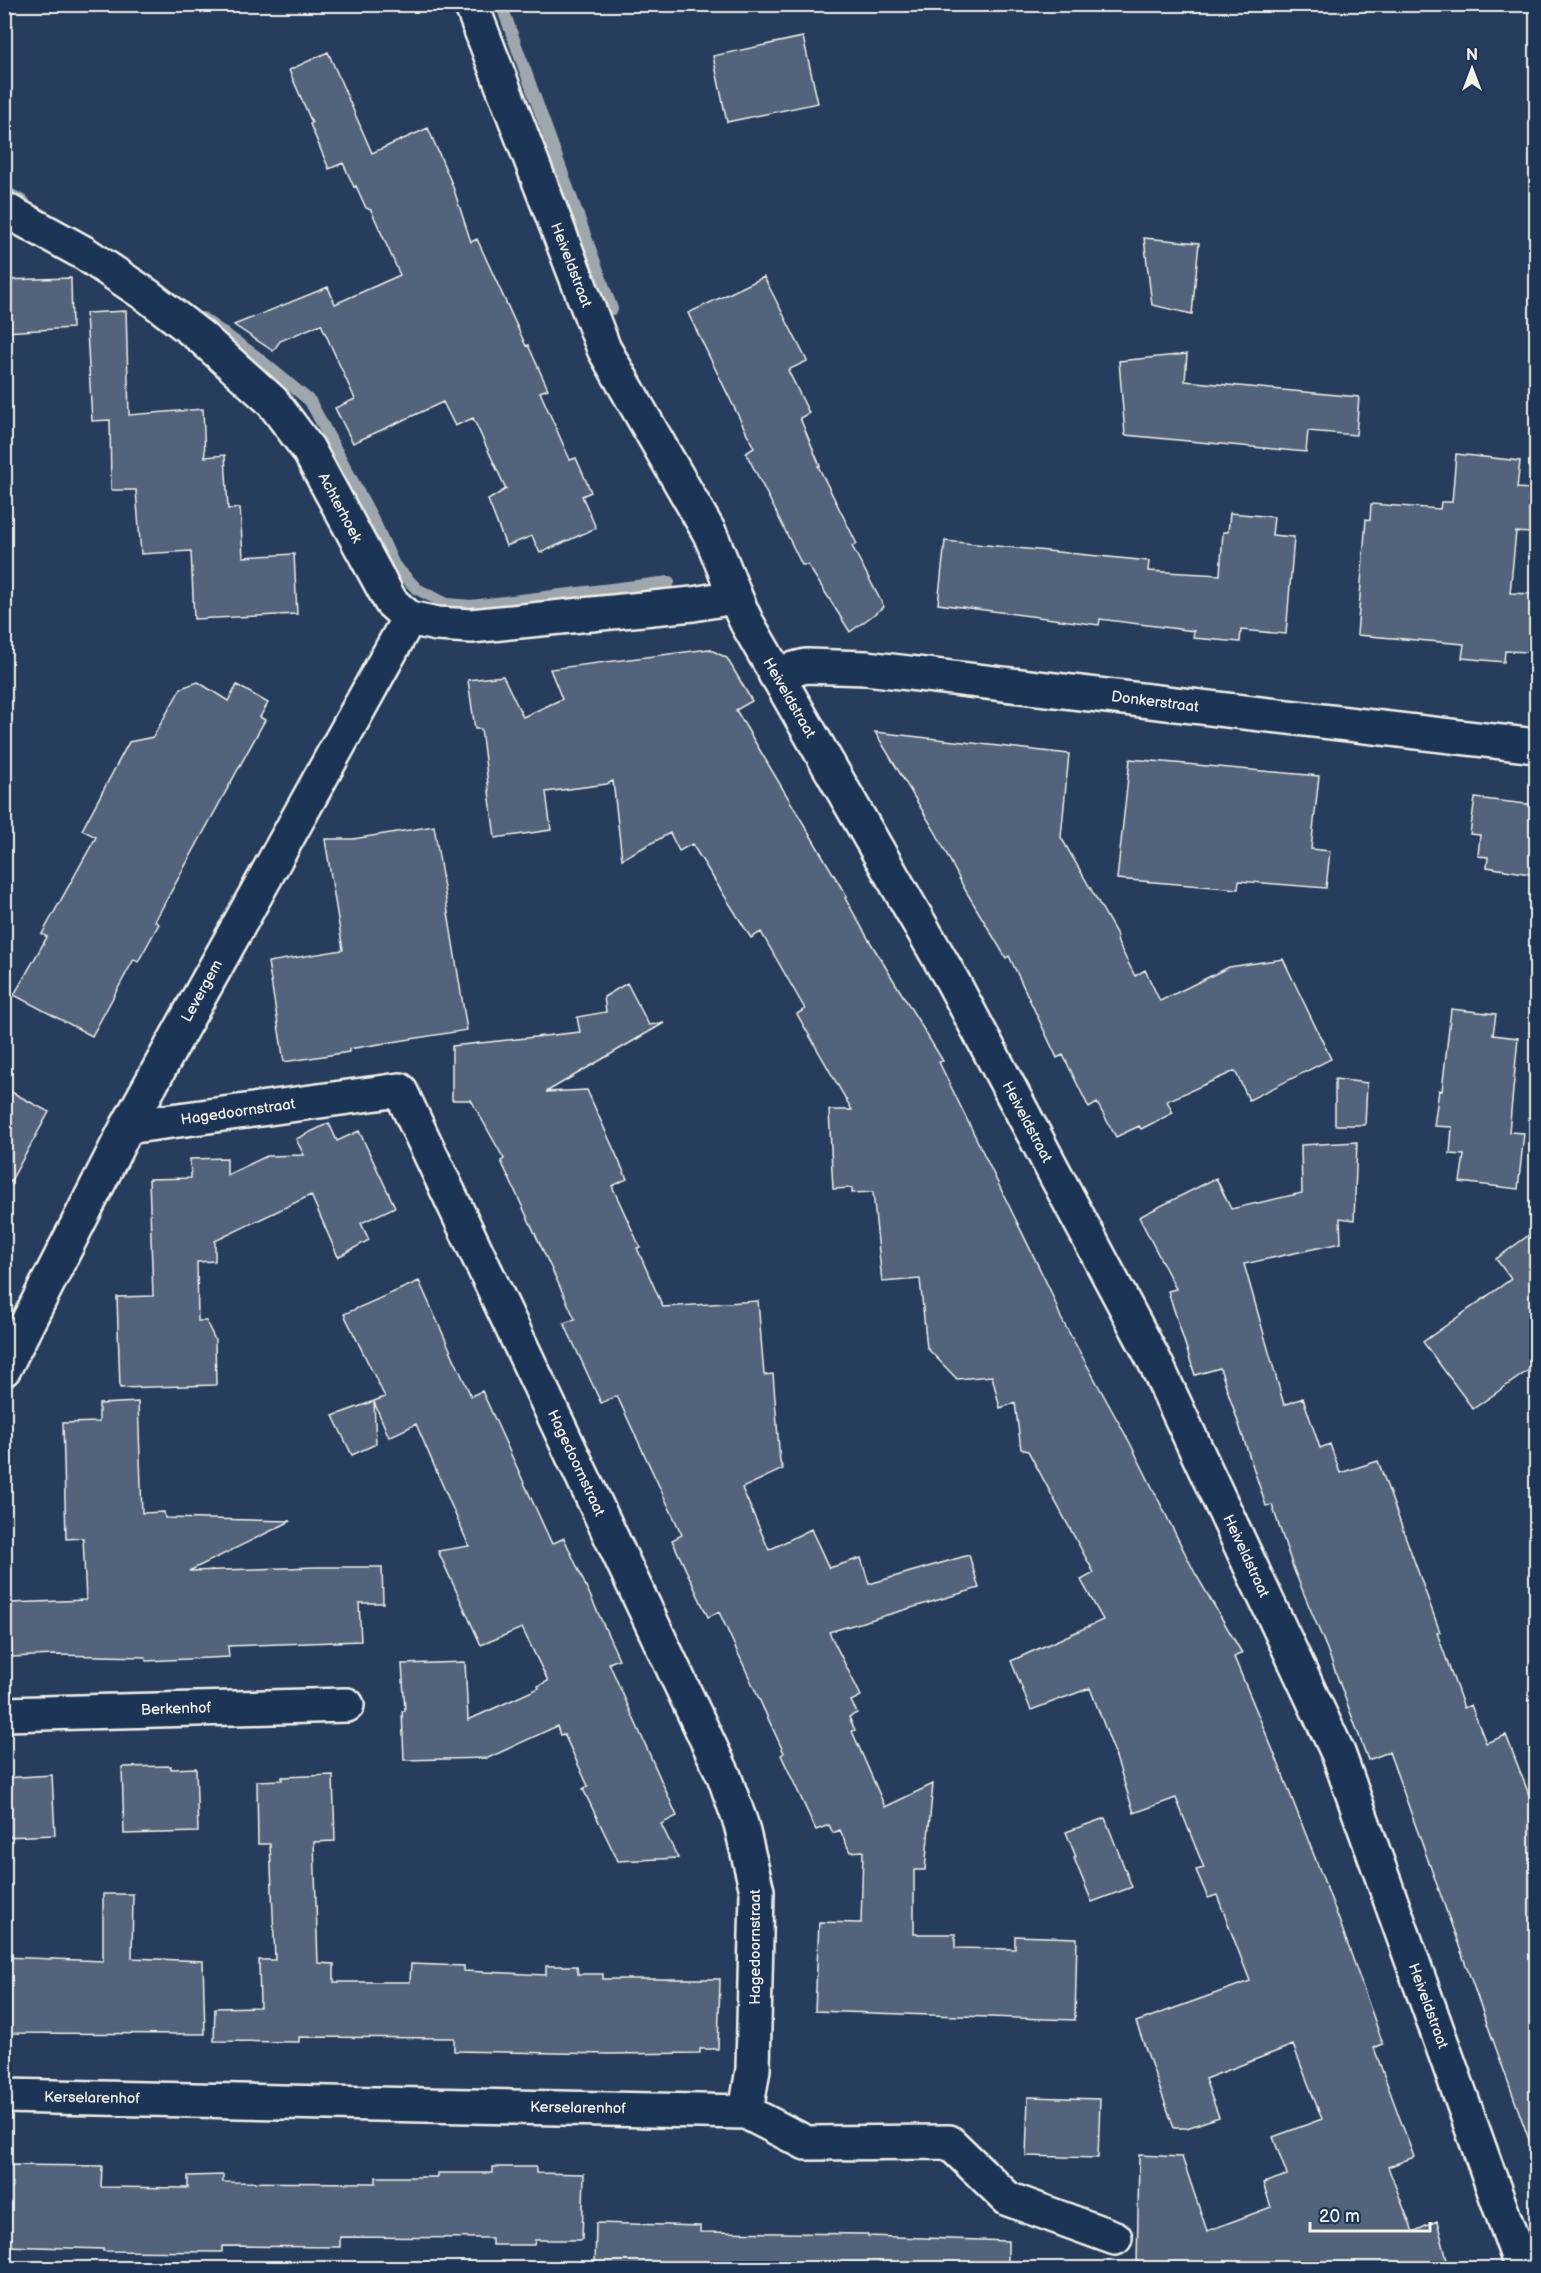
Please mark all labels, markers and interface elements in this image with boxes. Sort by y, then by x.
north arrow [1442,39,1502,99]
text: N [1466,46,1478,65]
street label: Heiveldstraat [546,220,596,310]
street label: Achterhoek [314,470,367,547]
street label: Heiveldstraat [758,655,820,742]
street label: Donkerstraat [1110,687,1200,717]
street label: Levergem [177,957,227,1025]
street label: Heiveldstraat [998,1078,1057,1166]
street label: Hagedoornstraat [180,1095,297,1129]
street label: Hagedoornstraat [543,1407,609,1520]
street label: Heiveldstraat [1219,1511,1274,1601]
street label: Berkenhof [140,1698,212,1720]
street label: Hagedoornstraat [746,1889,765,2005]
street label: Heiveldstraat [1404,1961,1452,2052]
street label: Kerselarenhof [44,2088,140,2108]
street label: Kerselarenhof [530,2098,626,2118]
scale bar [1310,2195,1430,2233]
text: 20 m [1319,2206,1360,2227]

